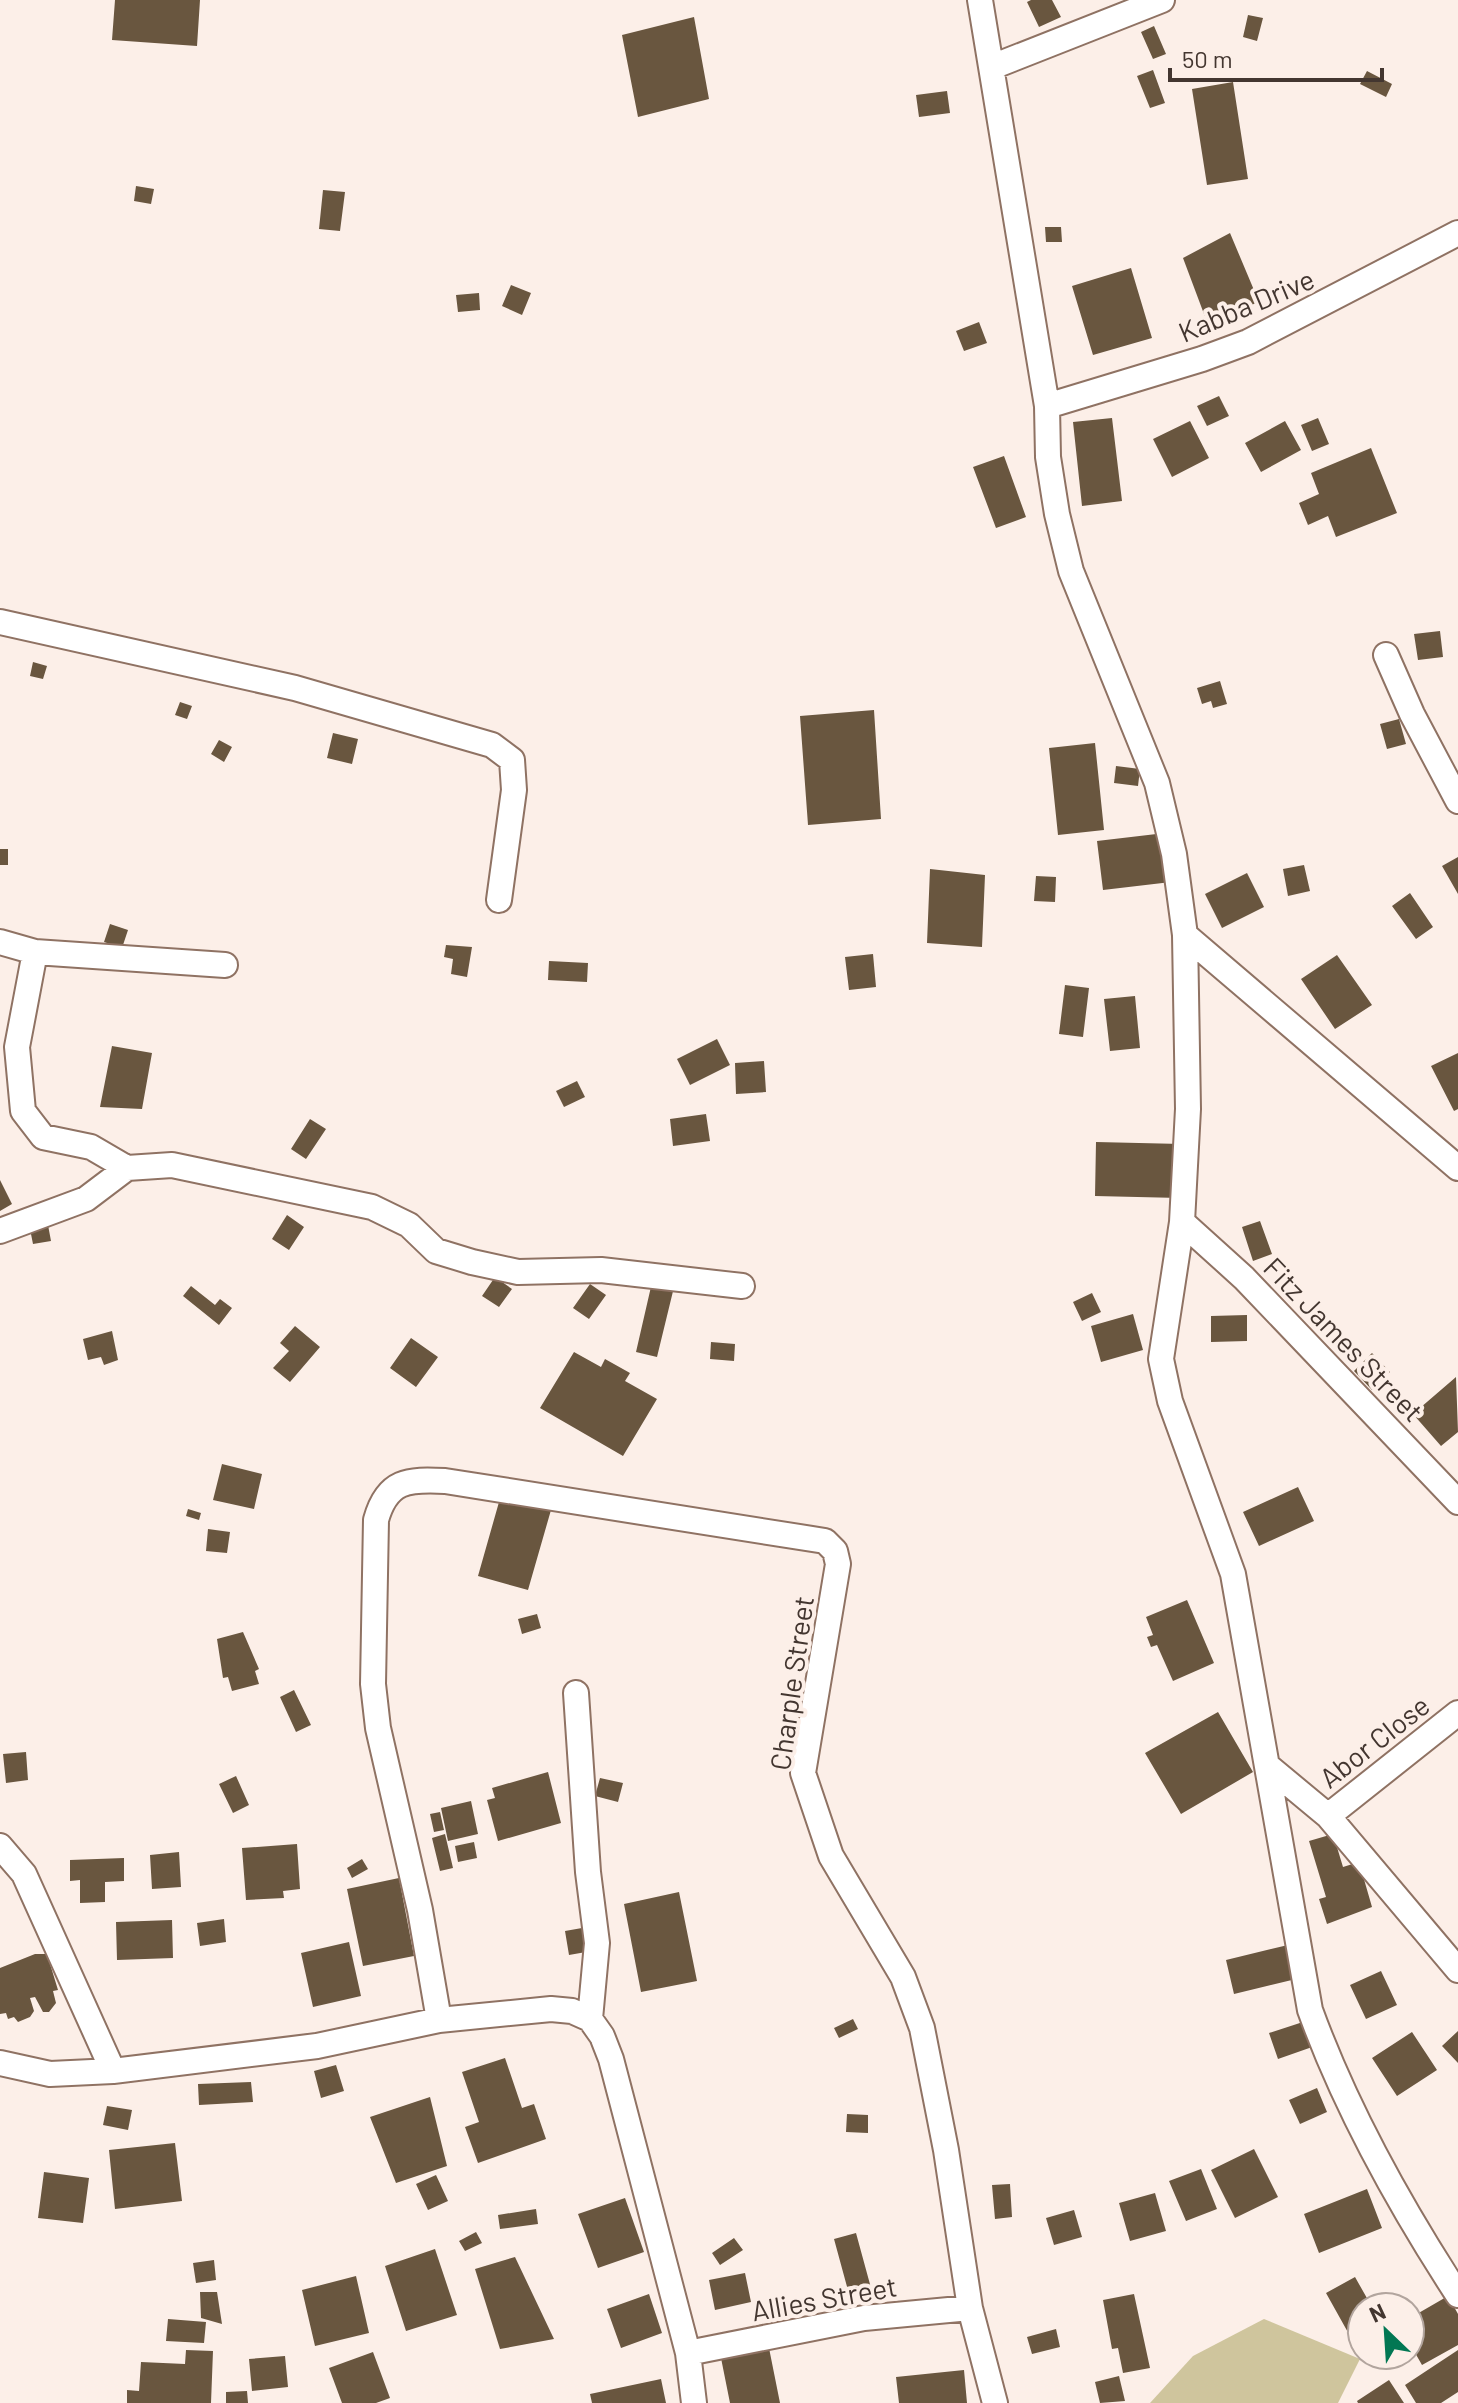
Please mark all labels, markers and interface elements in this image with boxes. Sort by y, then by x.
scale bar [1170,32,1382,82]
text: 50 m [1182,44,1233,73]
street label: Kabba Drive [1173,261,1319,349]
street label: Fitz James Street [1257,1250,1431,1428]
street label: Charple Street [762,1594,820,1772]
street label: Abor Close [1312,1688,1436,1794]
street label: Allies Street [749,2268,899,2328]
north arrow [1346,2291,1426,2371]
text: N [1365,2297,1389,2327]

